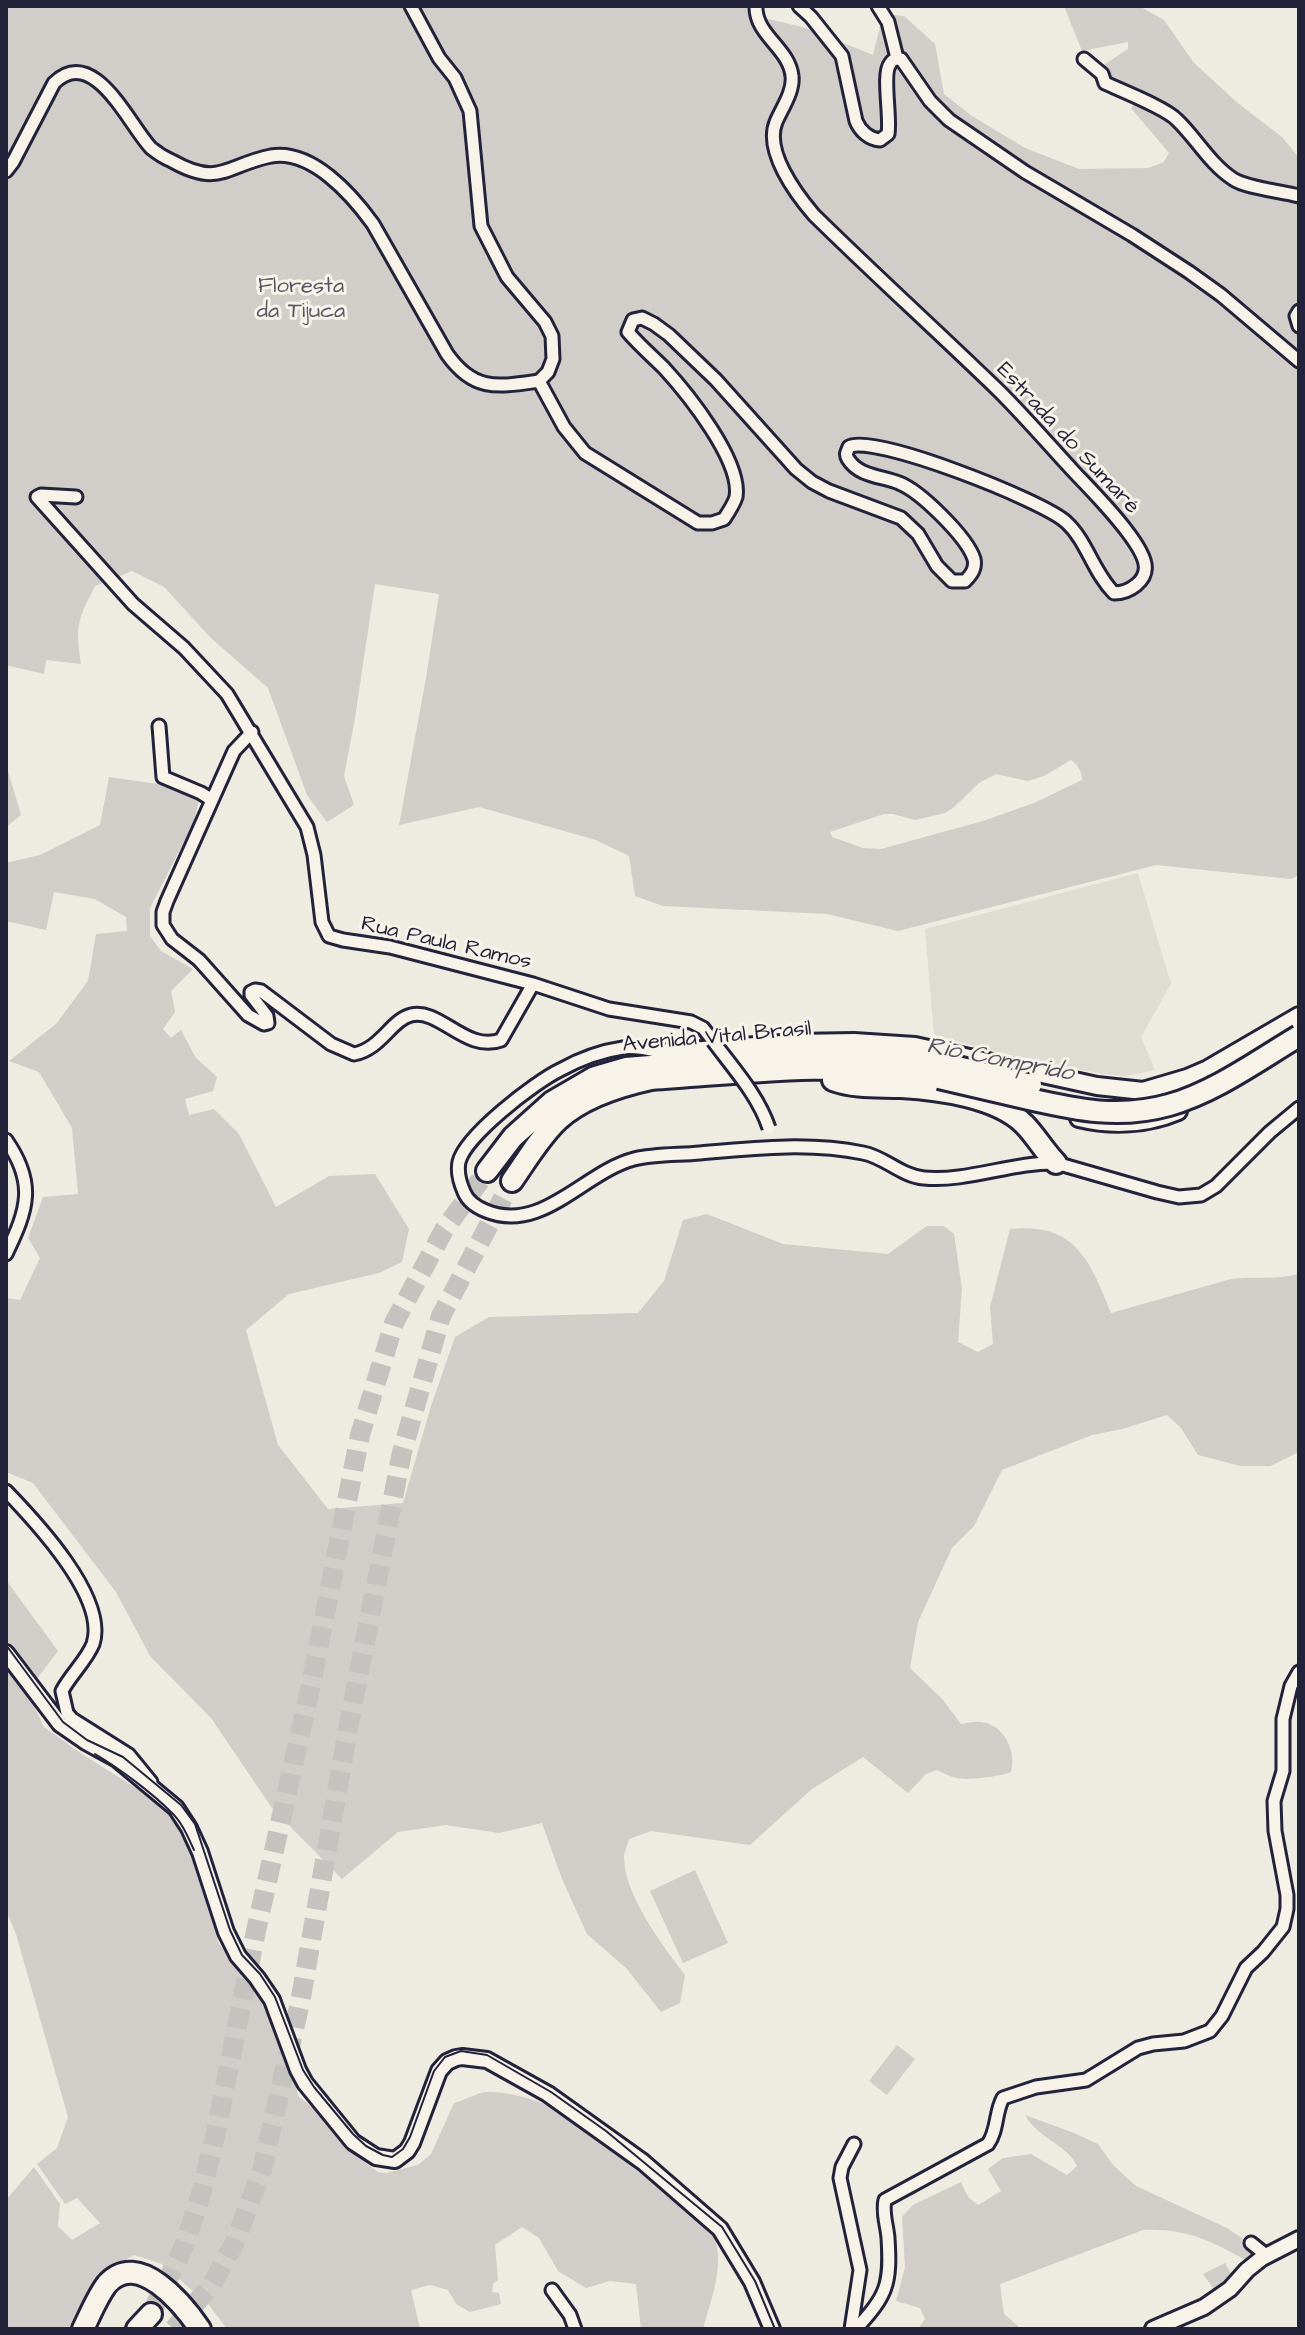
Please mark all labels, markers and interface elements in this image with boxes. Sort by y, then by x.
park label: Floresta da Tijuca [257,274,345,326]
street label: Estrada do Sumaré [990,358,1144,520]
street label: Rua Paula Ramos [358,912,534,976]
street label: Avenida Vital Brasil [622,1017,812,1059]
water label: Rio Comprido [924,1033,1076,1089]

